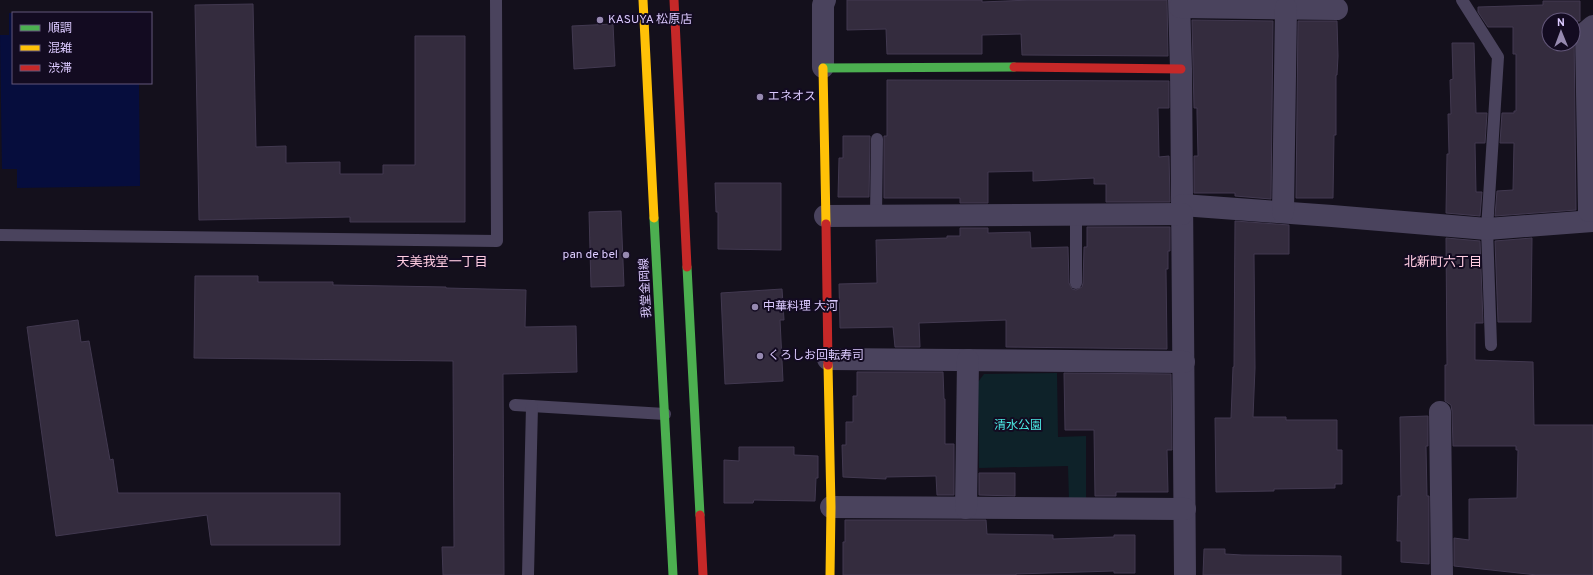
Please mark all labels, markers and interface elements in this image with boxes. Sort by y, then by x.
legend [12,12,152,84]
place label: KASUYA 松原店 [608,12,692,28]
north arrow [1541,12,1581,52]
marker: KASUYA 松原店 [595,15,605,25]
text: N [1557,16,1565,30]
text: 順調 [48,21,72,37]
text: 混雑 [48,41,72,57]
text: 渋滞 [48,61,72,77]
place label: エネオス [768,89,816,105]
marker: エネオス [755,92,765,102]
place label: pan de bel [562,247,618,263]
marker: pan de bel [621,250,631,260]
district label: 北新町六丁目 [1404,254,1482,271]
district label: 天美我堂一丁目 [396,255,488,271]
street label: 我堂金岡線 [636,258,656,318]
place label: 中華料理 大河 [763,299,838,315]
marker: 中華料理 大河 [750,302,760,312]
place label: くろしお回転寿司 [768,348,864,364]
marker: くろしお回転寿司 [755,351,765,361]
park label: 清水公園 [994,418,1042,434]

